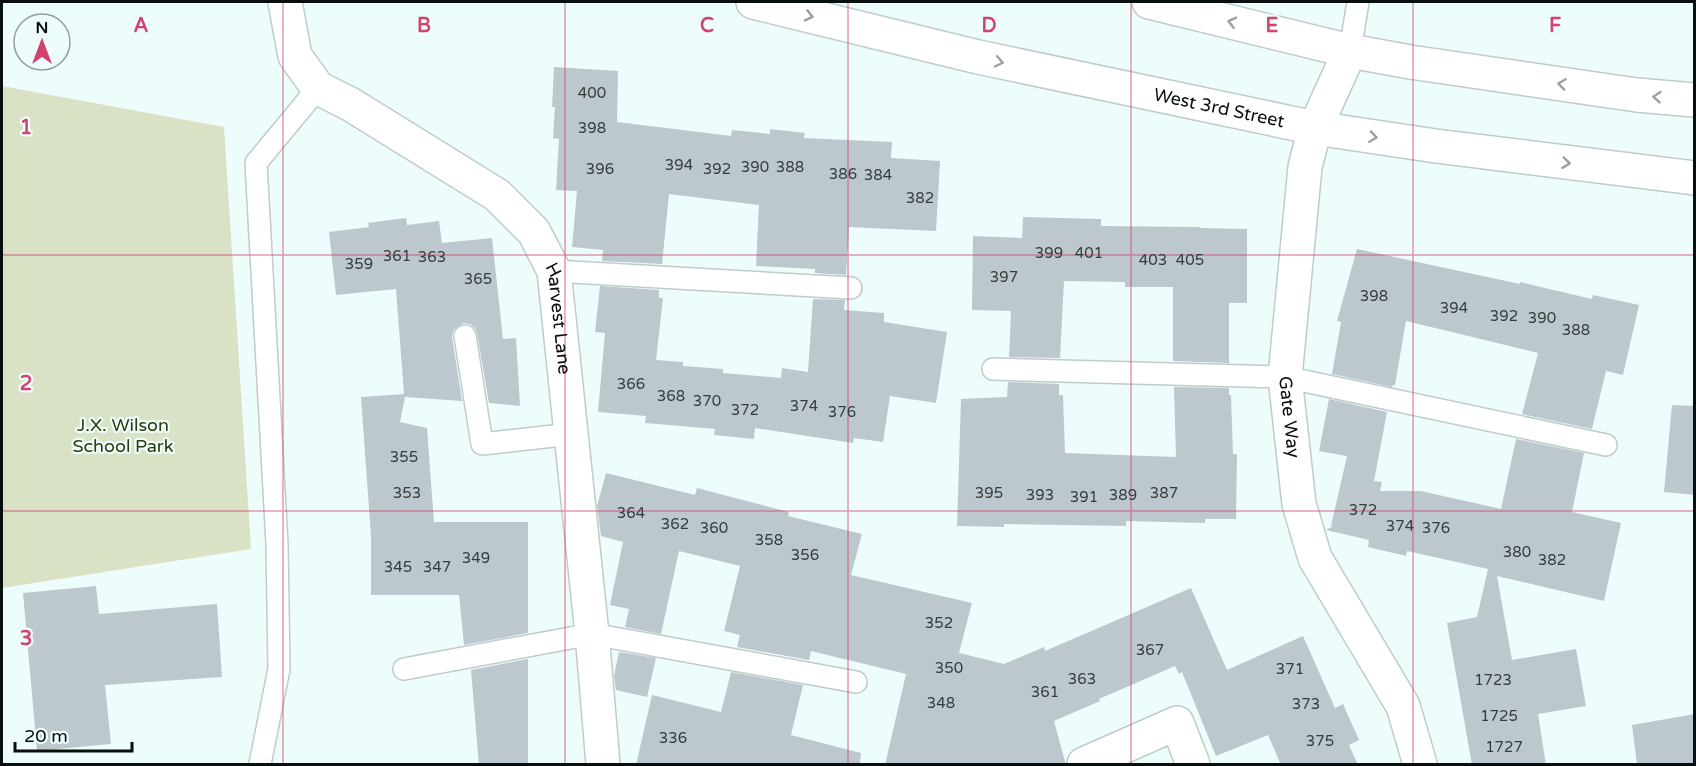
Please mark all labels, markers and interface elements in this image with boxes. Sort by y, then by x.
one-way arrow [804,8,814,21]
north arrow [12,12,72,72]
text: A [134,14,149,38]
text: B [417,14,431,38]
text: C [700,14,714,38]
text: D [981,14,997,38]
text: E [1266,14,1279,38]
text: F [1549,14,1561,38]
one-way arrow [1227,16,1237,29]
text: N [36,18,48,38]
one-way arrow [994,54,1004,67]
one-way arrow [1557,78,1567,90]
street label: West 3rd Street [1152,83,1287,132]
house number: 400 [578,84,606,102]
one-way arrow [1653,91,1662,104]
text: 1 [20,116,32,140]
house number: 398 [578,119,606,137]
one-way arrow [1368,130,1377,142]
house number: 394 [665,156,693,174]
one-way arrow [1562,156,1571,168]
house number: 390 [741,158,769,176]
house number: 388 [776,158,804,176]
house number: 396 [586,160,614,178]
house number: 392 [703,160,731,178]
house number: 386 [829,165,857,183]
house number: 384 [864,166,892,184]
house number: 382 [906,189,934,207]
house number: 399 [1035,244,1063,262]
house number: 401 [1075,244,1103,262]
house number: 361 [383,247,411,265]
house number: 363 [418,248,446,266]
house number: 403 [1139,251,1167,269]
house number: 405 [1176,251,1204,269]
house number: 359 [345,255,373,273]
street label: Harvest Lane [540,259,576,375]
house number: 397 [990,268,1018,286]
house number: 365 [464,270,492,288]
house number: 398 [1360,287,1388,305]
house number: 394 [1440,299,1468,317]
house number: 392 [1490,307,1518,325]
house number: 390 [1528,309,1556,327]
house number: 388 [1562,321,1590,339]
text: 2 [20,372,32,396]
house number: 366 [617,375,645,393]
street label: Gate Way [1274,375,1305,459]
house number: 368 [657,387,685,405]
house number: 370 [693,392,721,410]
house number: 374 [790,397,818,415]
house number: 372 [731,401,759,419]
house number: 376 [828,403,856,421]
park label: J.X. Wilson School Park [72,414,174,457]
house number: 355 [390,448,418,466]
house number: 353 [393,484,421,502]
house number: 395 [975,484,1003,502]
house number: 387 [1150,484,1178,502]
house number: 393 [1026,486,1054,504]
house number: 389 [1109,486,1137,504]
house number: 391 [1070,488,1098,506]
house number: 372 [1349,501,1377,519]
house number: 364 [617,504,645,522]
house number: 362 [661,515,689,533]
house number: 374 [1386,517,1414,535]
house number: 360 [700,519,728,537]
house number: 376 [1422,519,1450,537]
house number: 358 [755,531,783,549]
house number: 380 [1503,543,1531,561]
house number: 356 [791,546,819,564]
house number: 349 [462,549,490,567]
house number: 382 [1538,551,1566,569]
house number: 345 [384,558,412,576]
house number: 347 [423,558,451,576]
house number: 352 [925,614,953,632]
text: 3 [20,627,32,651]
house number: 367 [1136,641,1164,659]
house number: 350 [935,659,963,677]
house number: 371 [1276,660,1304,678]
house number: 363 [1068,670,1096,688]
house number: 1723 [1474,671,1512,689]
house number: 361 [1031,683,1059,701]
house number: 348 [927,694,955,712]
house number: 373 [1292,695,1320,713]
house number: 1725 [1480,707,1518,725]
scale bar [15,715,132,753]
text: 20 m [24,725,68,747]
house number: 336 [659,729,687,747]
house number: 375 [1306,732,1334,750]
house number: 1727 [1485,738,1523,756]

